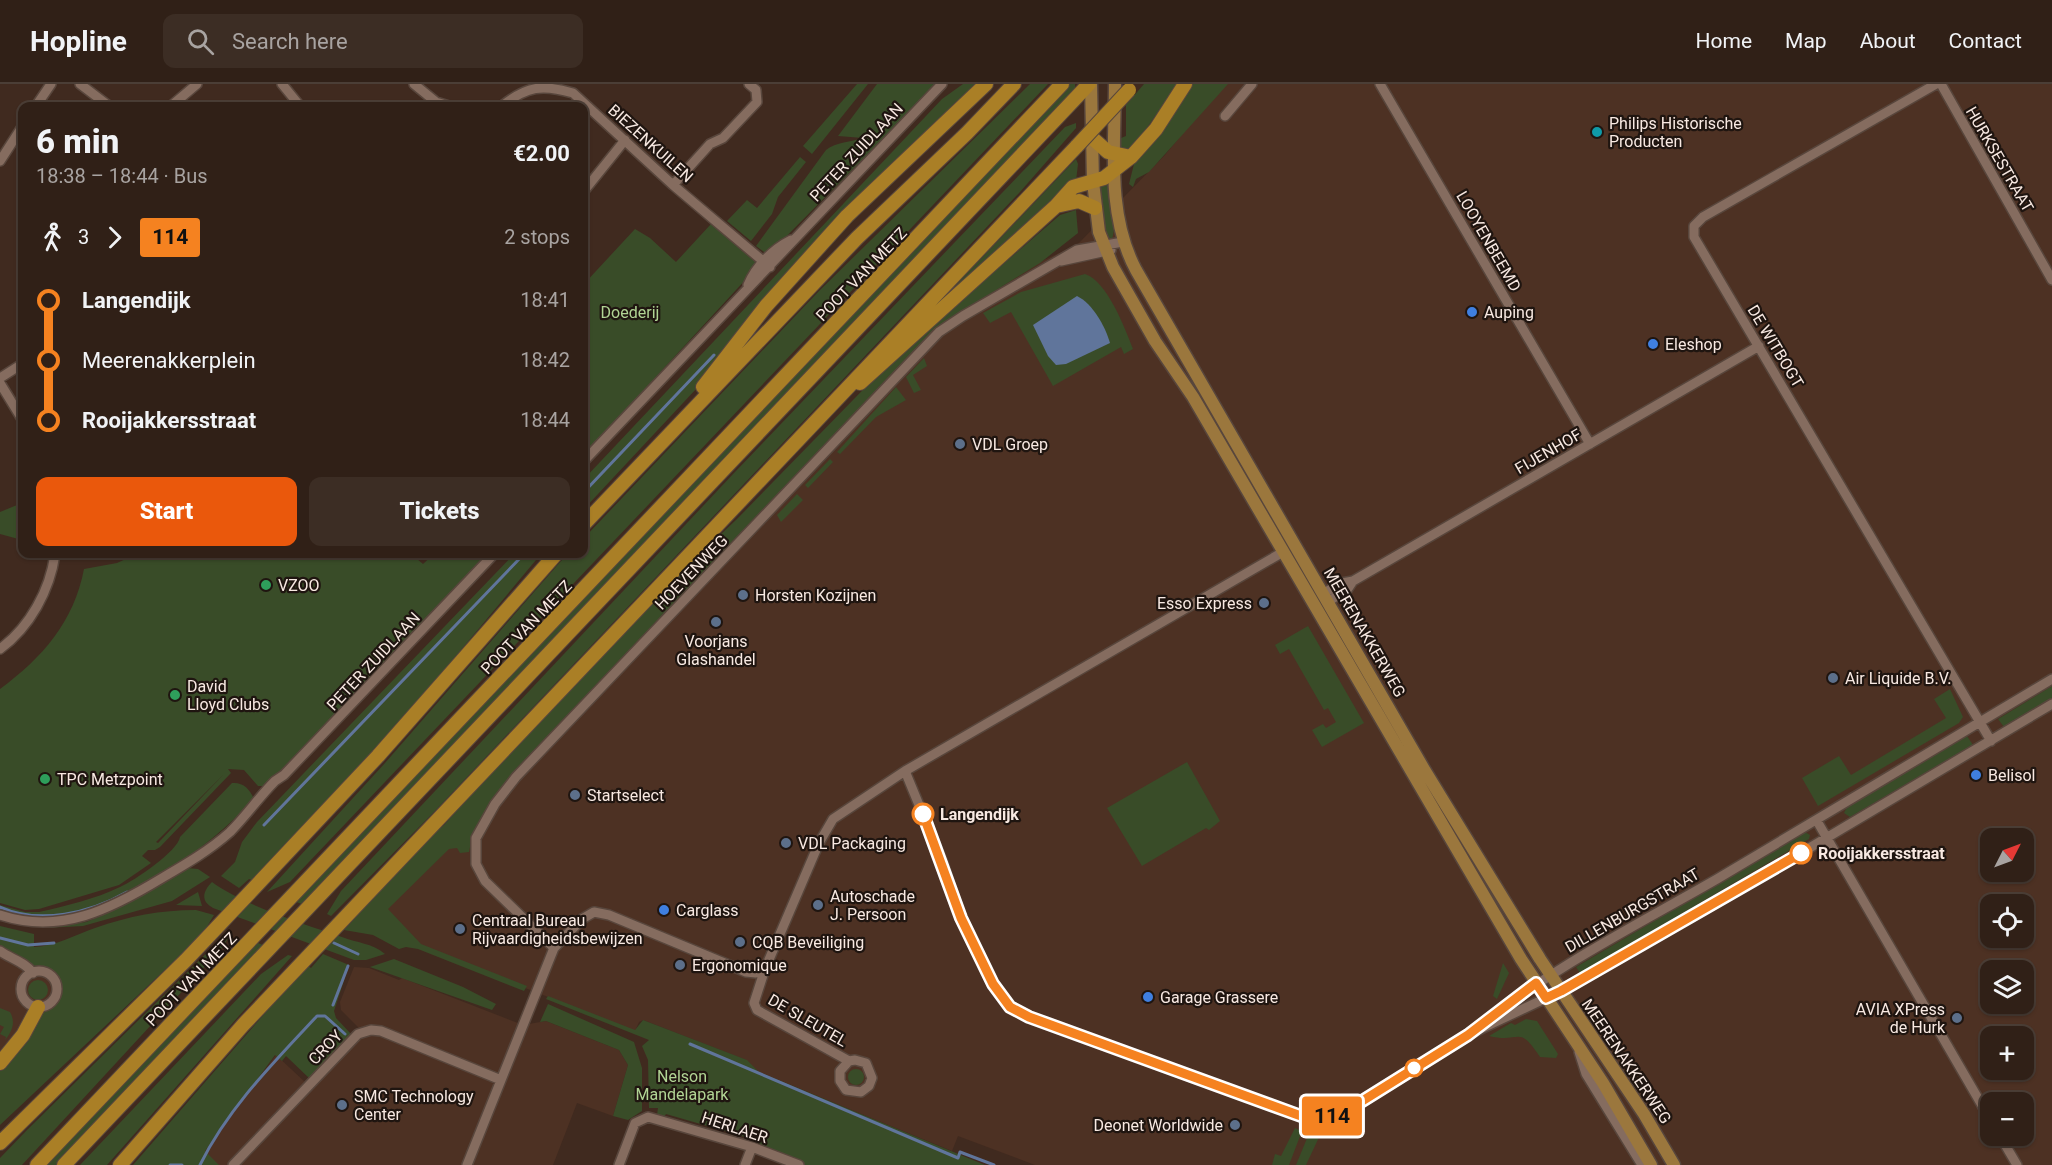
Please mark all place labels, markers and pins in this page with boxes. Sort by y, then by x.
place label: Philips Historische Producten [1609,114,1742,151]
marker: Philips Historische Producten [1590,125,1604,139]
place label: Auping [1484,303,1534,322]
marker: Auping [1465,305,1479,319]
place label: Eleshop [1665,335,1722,354]
marker: Eleshop [1646,337,1660,351]
place label: VDL Groep [972,435,1048,454]
marker: VDL Groep [953,437,967,451]
place label: VZOO [278,576,320,595]
marker: VZOO [259,578,273,592]
place label: Horsten Kozijnen [755,586,876,605]
marker: Horsten Kozijnen [736,588,750,602]
place label: Esso Express [1157,594,1252,613]
marker: Esso Express [1257,596,1271,610]
marker: Voorjans Glashandel [709,615,723,629]
place label: Voorjans Glashandel [676,632,756,669]
place label: Air Liquide B.V. [1845,669,1951,688]
marker: Air Liquide B.V. [1826,671,1840,685]
place label: David Lloyd Clubs [187,677,269,714]
marker: David Lloyd Clubs [168,688,182,702]
place label: Belisol [1988,766,2036,785]
marker: Belisol [1969,768,1983,782]
place label: TPC Metzpoint [57,770,163,789]
marker: TPC Metzpoint [38,772,52,786]
place label: Startselect [587,786,664,805]
marker: Startselect [568,788,582,802]
marker: Langendijk [912,803,934,825]
place label: Langendijk [940,805,1019,824]
place label: VDL Packaging [798,834,906,853]
marker: VDL Packaging [779,836,793,850]
marker: Rooijakkersstraat [1790,842,1812,864]
place label: Rooijakkersstraat [1818,844,1945,863]
place label: Autoschade J. Persoon [830,887,915,924]
marker: Autoschade J. Persoon [811,898,825,912]
place label: Carglass [676,901,738,920]
marker: Carglass [657,903,671,917]
place label: Centraal Bureau Rijvaardigheidsbewijzen [472,911,643,948]
marker: Centraal Bureau Rijvaardigheidsbewijzen [453,922,467,936]
place label: CQB Beveiliging [752,933,864,952]
marker: CQB Beveiliging [733,935,747,949]
place label: Ergonomique [692,956,787,975]
marker: Ergonomique [673,958,687,972]
place label: Garage Grassere [1160,988,1278,1007]
marker: Garage Grassere [1141,990,1155,1004]
place label: AVIA XPress de Hurk [1856,1000,1946,1037]
marker: AVIA XPress de Hurk [1950,1011,1964,1025]
unlabelled marker [1405,1059,1423,1077]
place label: SMC Technology Center [354,1087,474,1124]
marker: SMC Technology Center [335,1098,349,1112]
place label: Deonet Worldwide [1094,1116,1223,1135]
marker: Deonet Worldwide [1228,1118,1242,1132]

